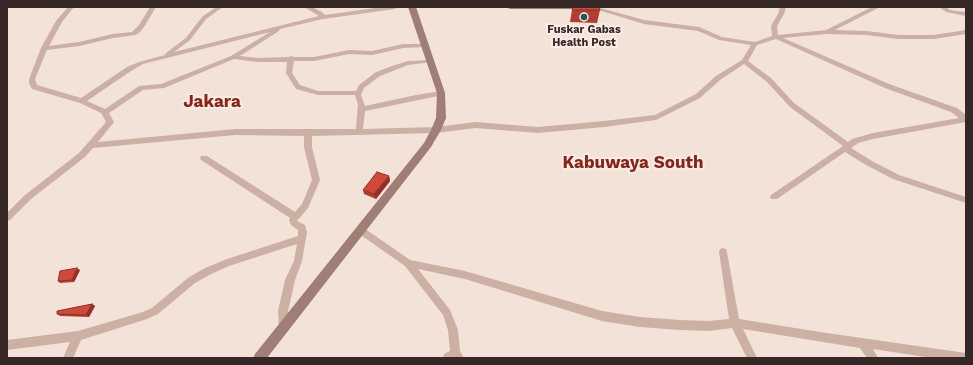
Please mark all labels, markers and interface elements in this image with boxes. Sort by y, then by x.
marker: Fuskar Gabas Health Post [579,12,589,22]
place label: Fuskar Gabas Health Post [547,23,621,49]
district label: Jakara [183,92,241,112]
district label: Kabuwaya South [562,153,704,173]

